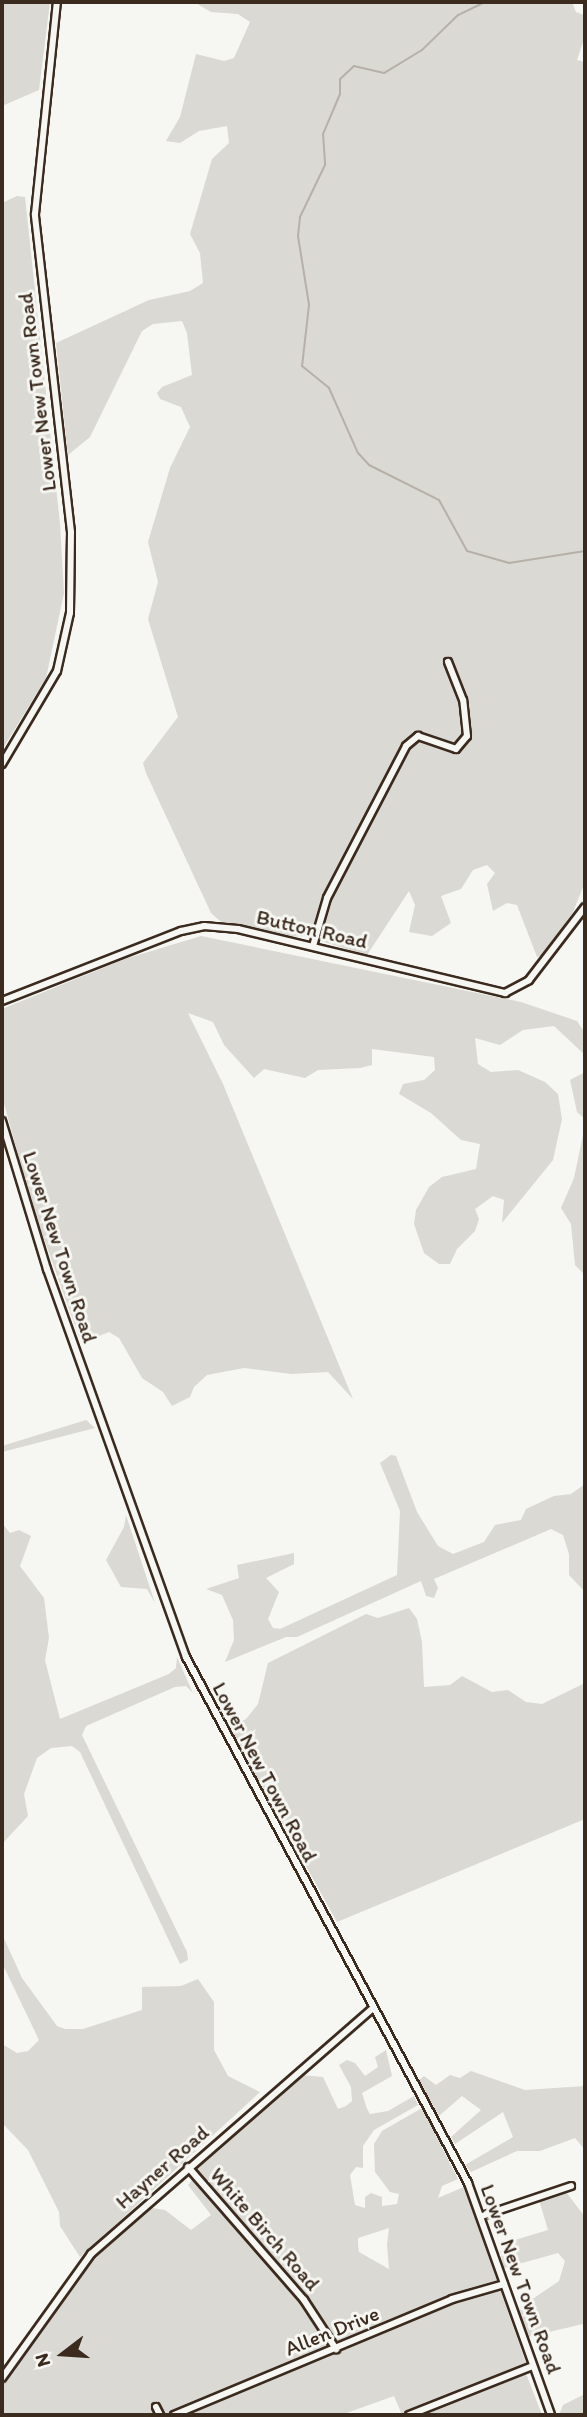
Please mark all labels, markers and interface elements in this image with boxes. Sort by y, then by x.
street label: Lower New Town Road [12,293,62,491]
street label: Button Road [254,904,370,954]
street label: Lower New Town Road [18,1149,102,1345]
street label: Lower New Town Road [208,1679,322,1865]
street label: Hayner Road [110,2120,214,2214]
street label: White Birch Road [205,2162,325,2296]
street label: Lower New Town Road [475,2182,567,2376]
street label: Allen Drive [281,2301,383,2361]
north arrow [28,2319,98,2389]
text: N [30,2351,55,2370]

